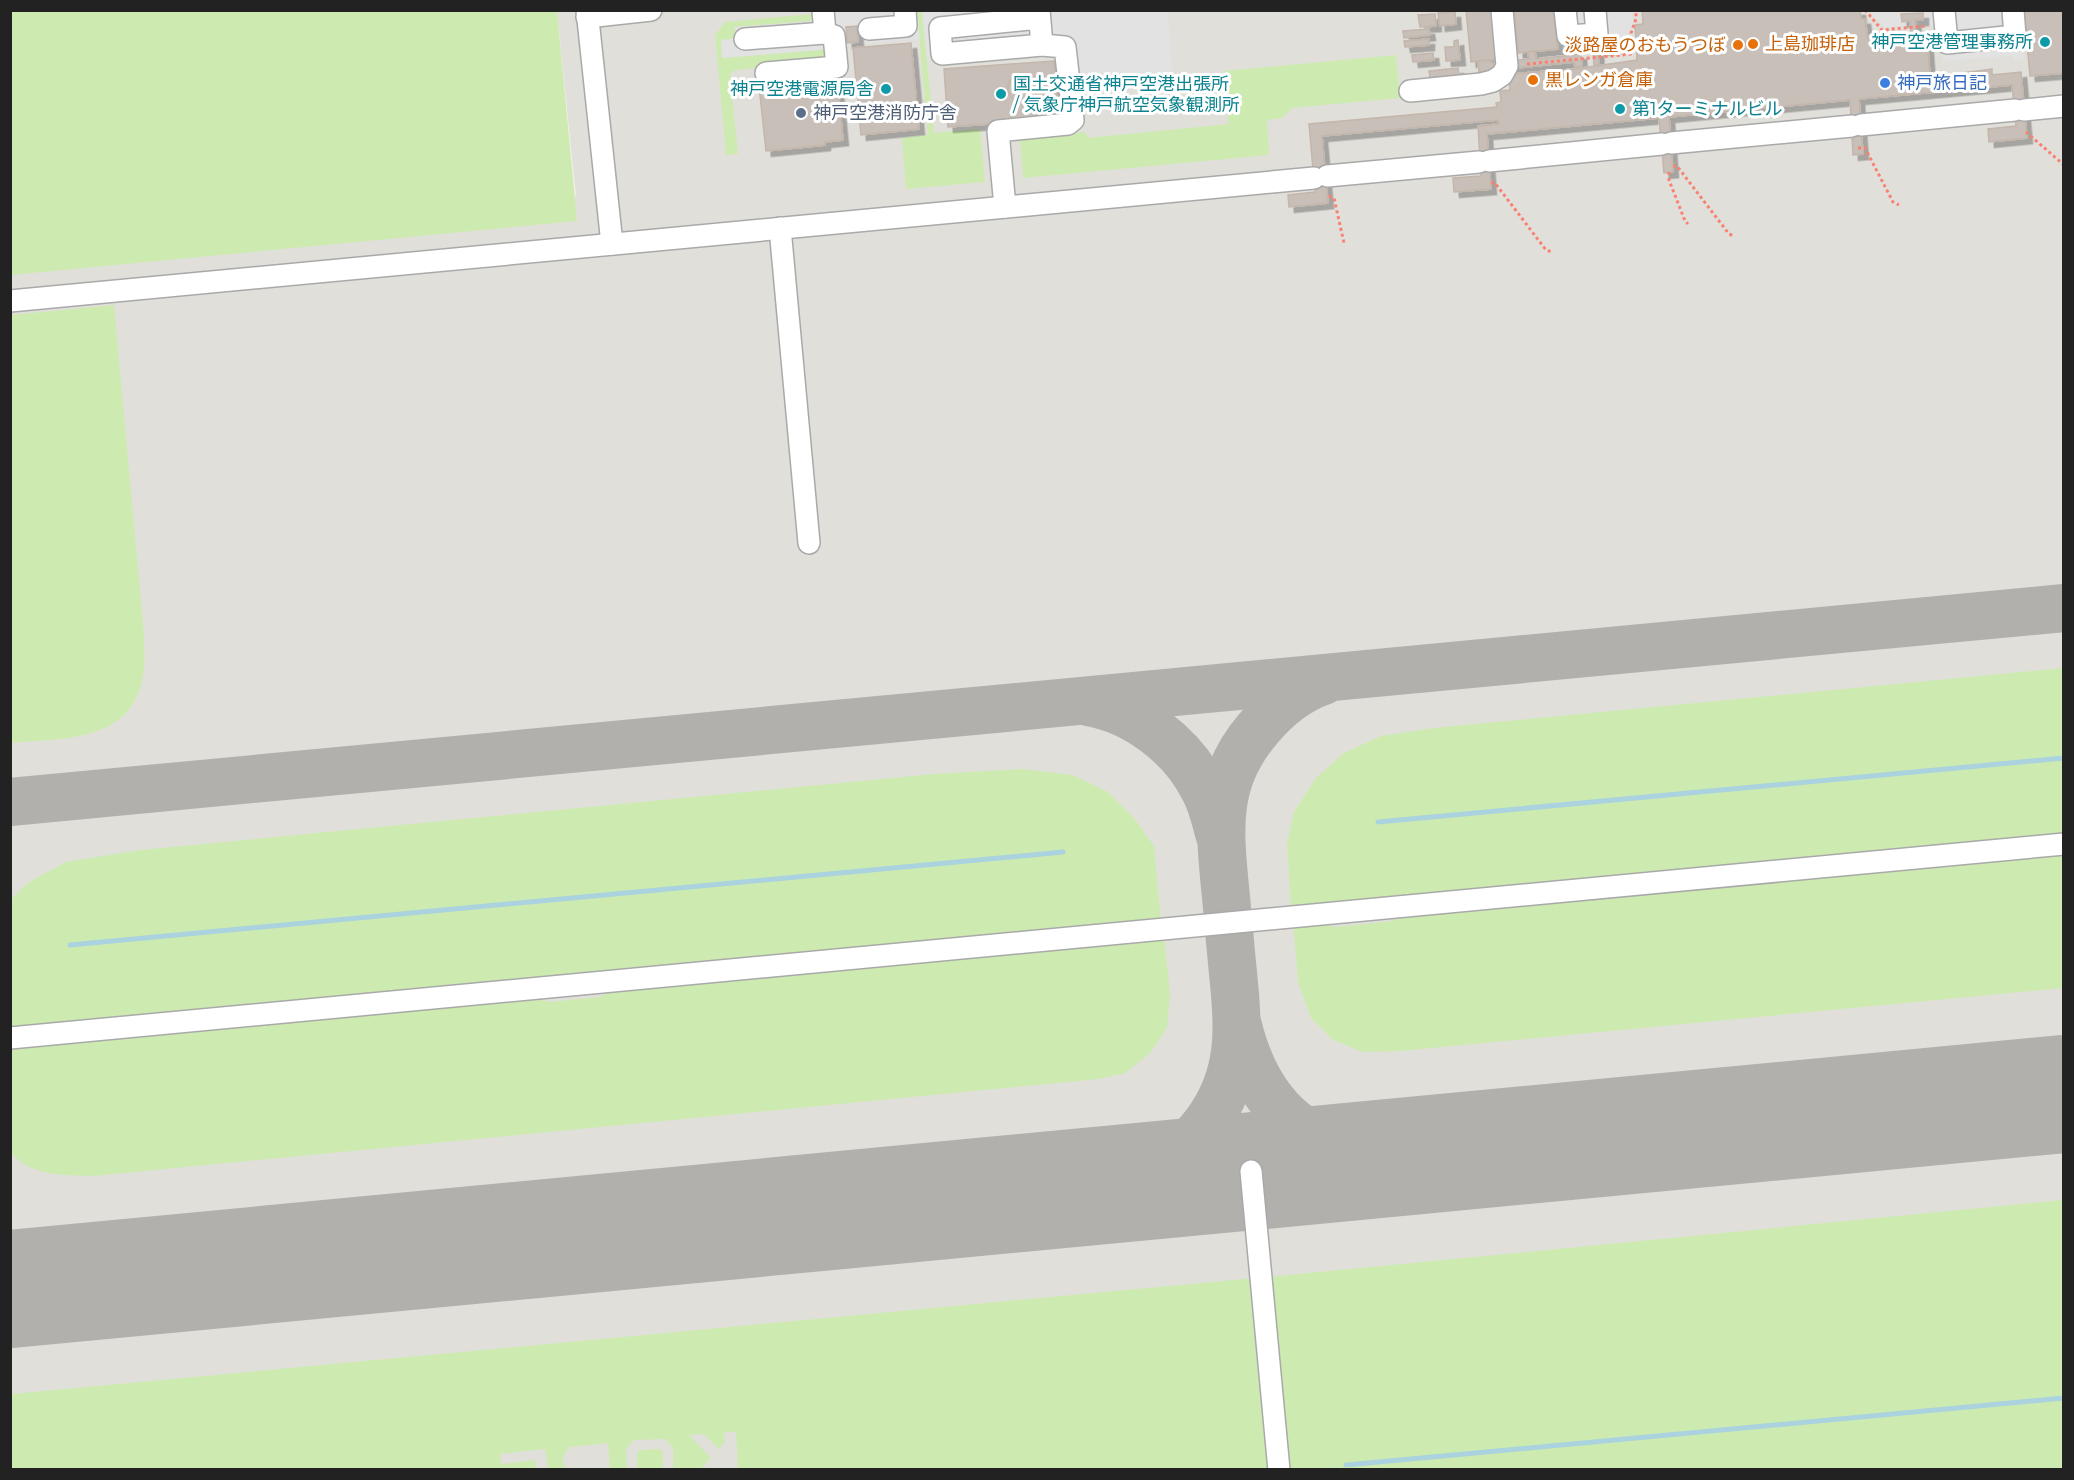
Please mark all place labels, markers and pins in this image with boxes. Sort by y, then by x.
place label: 神戸空港管理事務所 [1871,31,2033,53]
place label: 上島珈琲店 [1765,33,1855,55]
place label: 淡路屋のおもうつぼ [1565,34,1726,56]
marker: 神戸空港管理事務所 [2038,35,2052,49]
marker: 上島珈琲店 [1746,37,1760,51]
marker: 淡路屋のおもうつぼ [1731,38,1745,52]
place label: 黒レンガ倉庫 [1545,69,1653,91]
place label: 神戸旅日記 [1897,72,1987,94]
place label: 国土交通省神戸空港出張所 / 気象庁神戸航空気象観測所 [1012,73,1240,116]
marker: 黒レンガ倉庫 [1526,73,1540,87]
marker: 神戸旅日記 [1878,76,1892,90]
place label: 神戸空港電源局舎 [730,78,874,100]
marker: 神戸空港電源局舎 [879,82,893,96]
marker: 国土交通省神戸空港出張所 / 気象庁神戸航空気象観測所 [994,87,1008,101]
place label: 第1ターミナルビル [1632,98,1783,120]
place label: 神戸空港消防庁舎 [813,102,957,124]
marker: 第1ターミナルビル [1613,102,1627,116]
marker: 神戸空港消防庁舎 [794,106,808,120]

